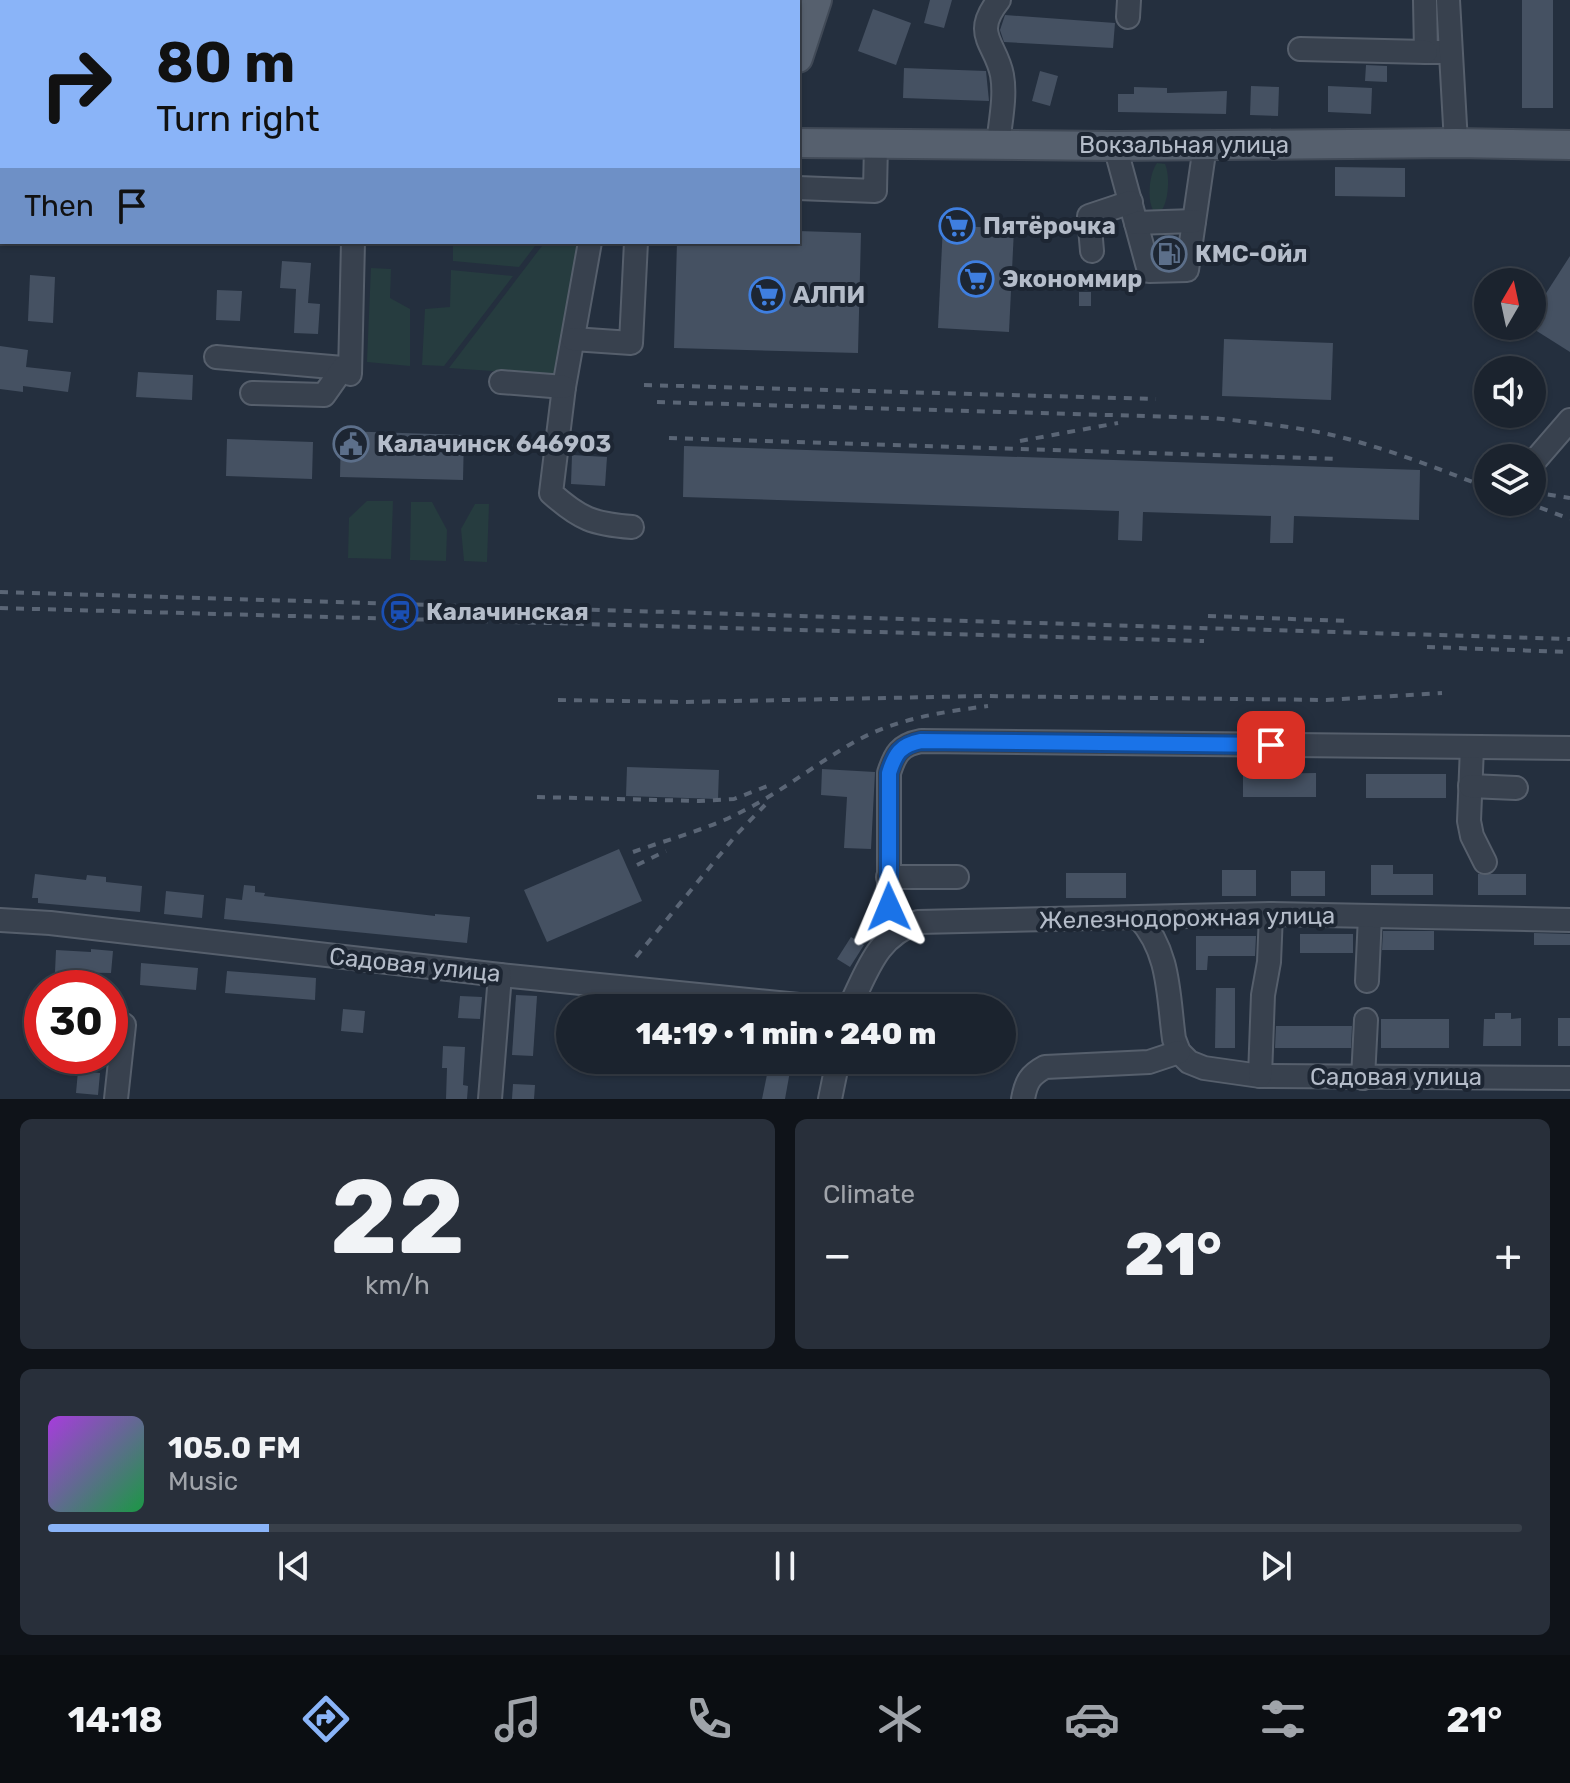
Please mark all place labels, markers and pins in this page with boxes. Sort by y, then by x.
supermarket icon: Пятёрочка [938,207,976,245]
place label: Пятёрочка [983,212,1116,240]
fuel station icon: КМС-Ойл [1150,235,1188,273]
place label: КМС-Ойл [1195,240,1307,268]
supermarket icon: Экономмир [957,260,995,298]
place label: Экономмир [1002,265,1142,293]
supermarket icon: АЛПИ [748,276,786,314]
place label: АЛПИ [793,281,865,309]
public building icon: Калачинск 646903 [332,425,370,463]
place label: Калачинск 646903 [377,430,611,458]
station icon: Калачинская [381,593,419,631]
place label: Калачинская [426,598,589,626]
pin [1237,711,1305,779]

